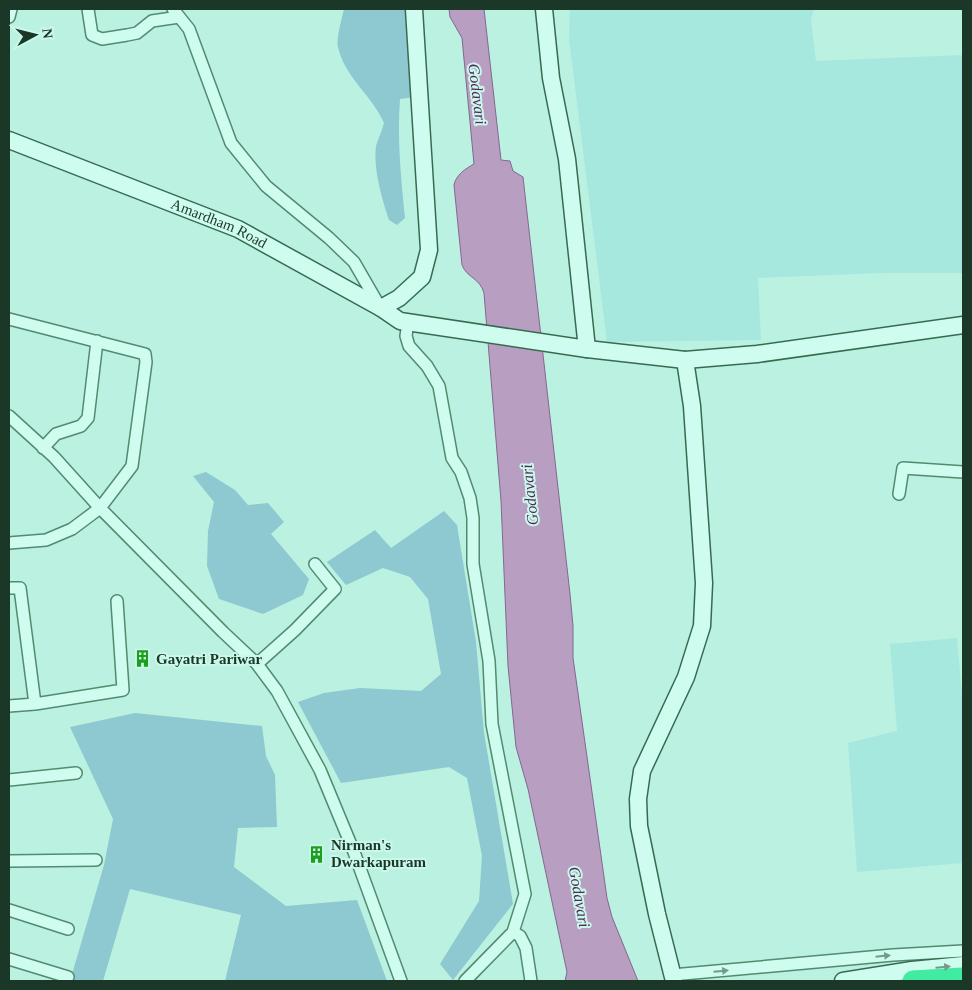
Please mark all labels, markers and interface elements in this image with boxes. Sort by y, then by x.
north arrow [10,10,60,60]
text: N [39,28,55,39]
water label: Godavari [465,63,490,126]
street label: Amardham Road [169,196,270,252]
water label: Godavari [518,464,541,526]
building icon: Gayatri Pariwar [132,649,152,669]
place label: Gayatri Pariwar [156,651,263,667]
place label: Nirman's Dwarkapuram [331,837,427,870]
building icon: Nirman's Dwarkapuram [307,844,327,864]
water label: Godavari [566,865,593,929]
one-way arrow [875,952,891,960]
one-way arrow [935,963,951,971]
one-way arrow [713,967,729,975]

